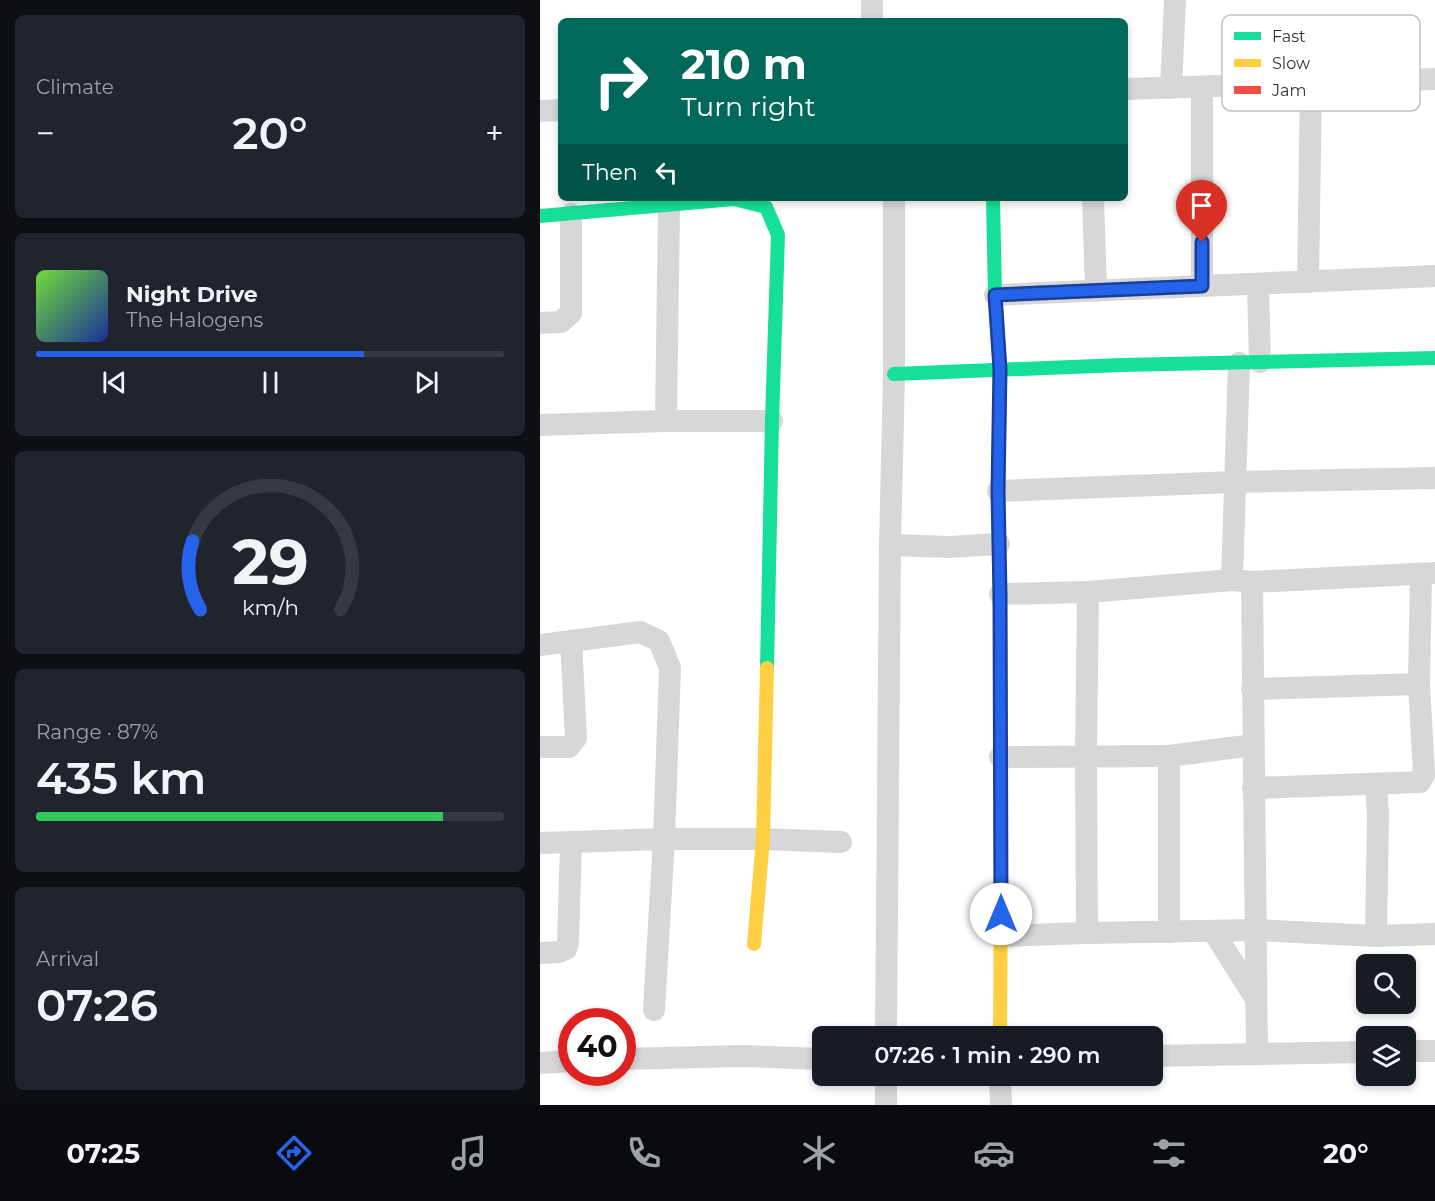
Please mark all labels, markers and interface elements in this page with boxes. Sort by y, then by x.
legend [1222,15,1420,111]
text: Fast [1272,27,1306,46]
text: 210 m [681,38,807,90]
icon: right [582,42,660,120]
text: Slow [1272,54,1310,73]
text: Climate [36,75,114,99]
text: Jam [1271,81,1306,100]
text: Turn right [681,90,816,123]
text: 20° [232,105,308,160]
text: − [36,113,55,153]
text: + [485,113,504,153]
icon: left [650,156,683,189]
text: Then [582,159,638,186]
pin [1176,180,1227,242]
icon: arrive [1185,189,1218,222]
text: Night Drive [126,281,258,308]
text: The Halogens [126,308,263,332]
icon: previous [98,366,131,399]
icon: pause [254,366,287,399]
icon: next [410,366,443,399]
text: 29 [232,524,308,600]
text: km/h [241,594,299,620]
text: Range · 87% [36,720,158,744]
text: 435 km [36,750,206,805]
position arrow [969,882,1033,946]
text: Arrival [36,947,99,971]
map controls [1356,954,1416,1086]
button: search [1356,954,1416,1014]
text: 07:26 [36,977,158,1032]
speed limit sign: 40 [558,1008,636,1086]
button: layers [1356,1026,1416,1086]
text: 07:26 · 1 min · 290 m [874,1042,1101,1069]
icon: directions [273,1132,315,1174]
icon: music [448,1132,490,1174]
icon: phone [623,1132,665,1174]
icon: climate [798,1132,840,1174]
icon: car [973,1132,1015,1174]
icon: filters [1148,1132,1190,1174]
text: 07:25 [66,1137,140,1170]
text: 20° [1323,1137,1368,1170]

